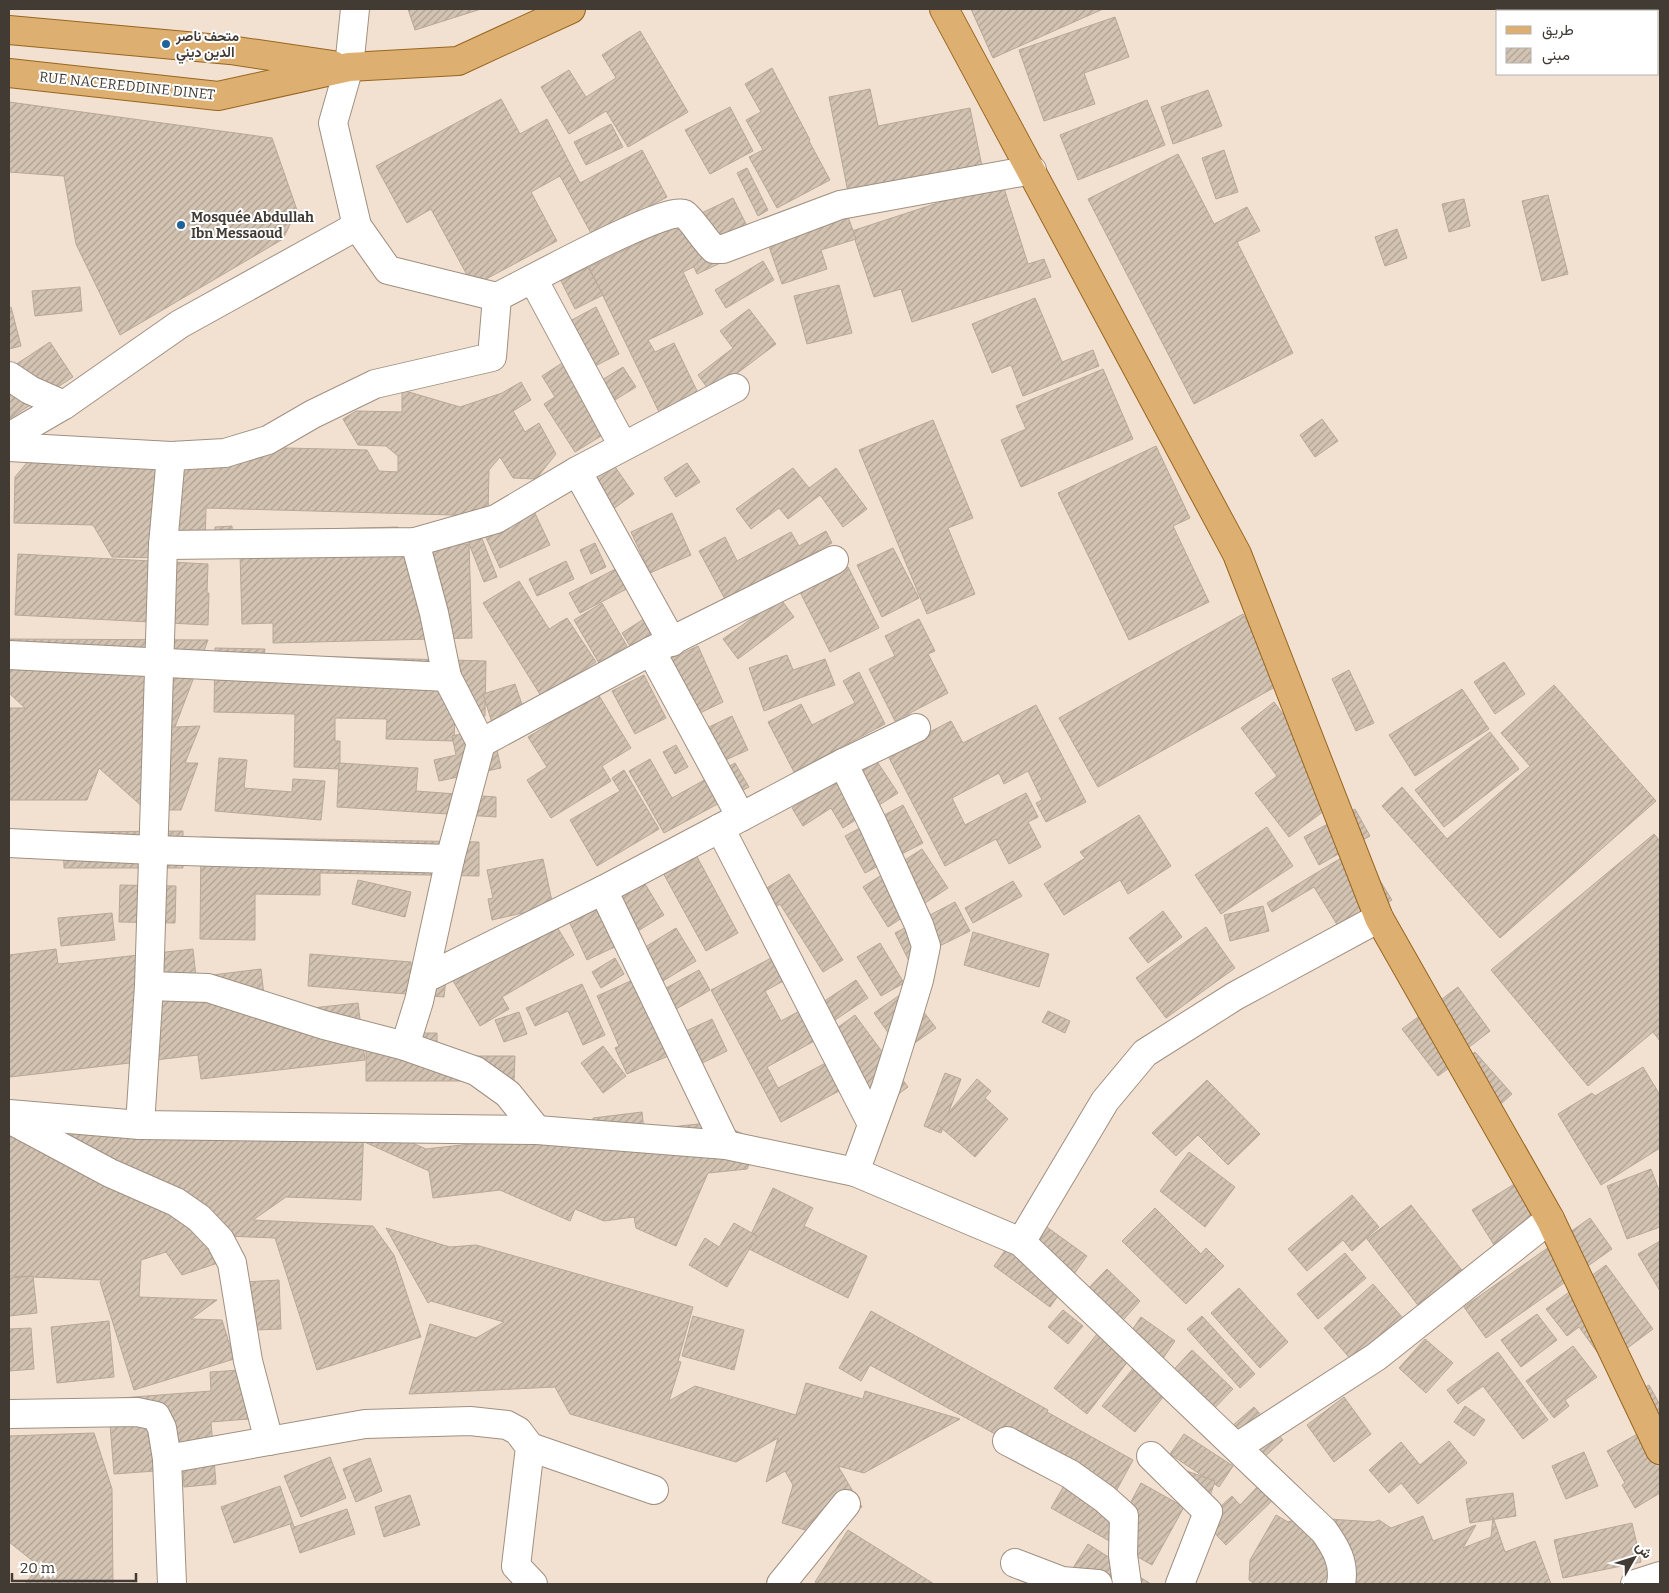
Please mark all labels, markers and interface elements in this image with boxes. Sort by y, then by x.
legend [1496,10,1659,75]
text: طريق [1542,21,1574,40]
place label: متحف ناصر الدين ديني [175,28,240,64]
marker: متحف ناصر الدين ديني [160,38,172,50]
text: مبنى [1542,46,1570,65]
street label: RUE NACEREDDINE DINET [38,68,216,104]
place label: Mosquée Abdullah Ibn Messaoud [191,209,314,242]
marker: Mosquée Abdullah Ibn Messaoud [175,219,187,231]
north arrow [1609,1533,1659,1583]
text: ش [1632,1538,1656,1562]
scale bar [12,1550,136,1582]
text: 20 m [20,1559,56,1577]

